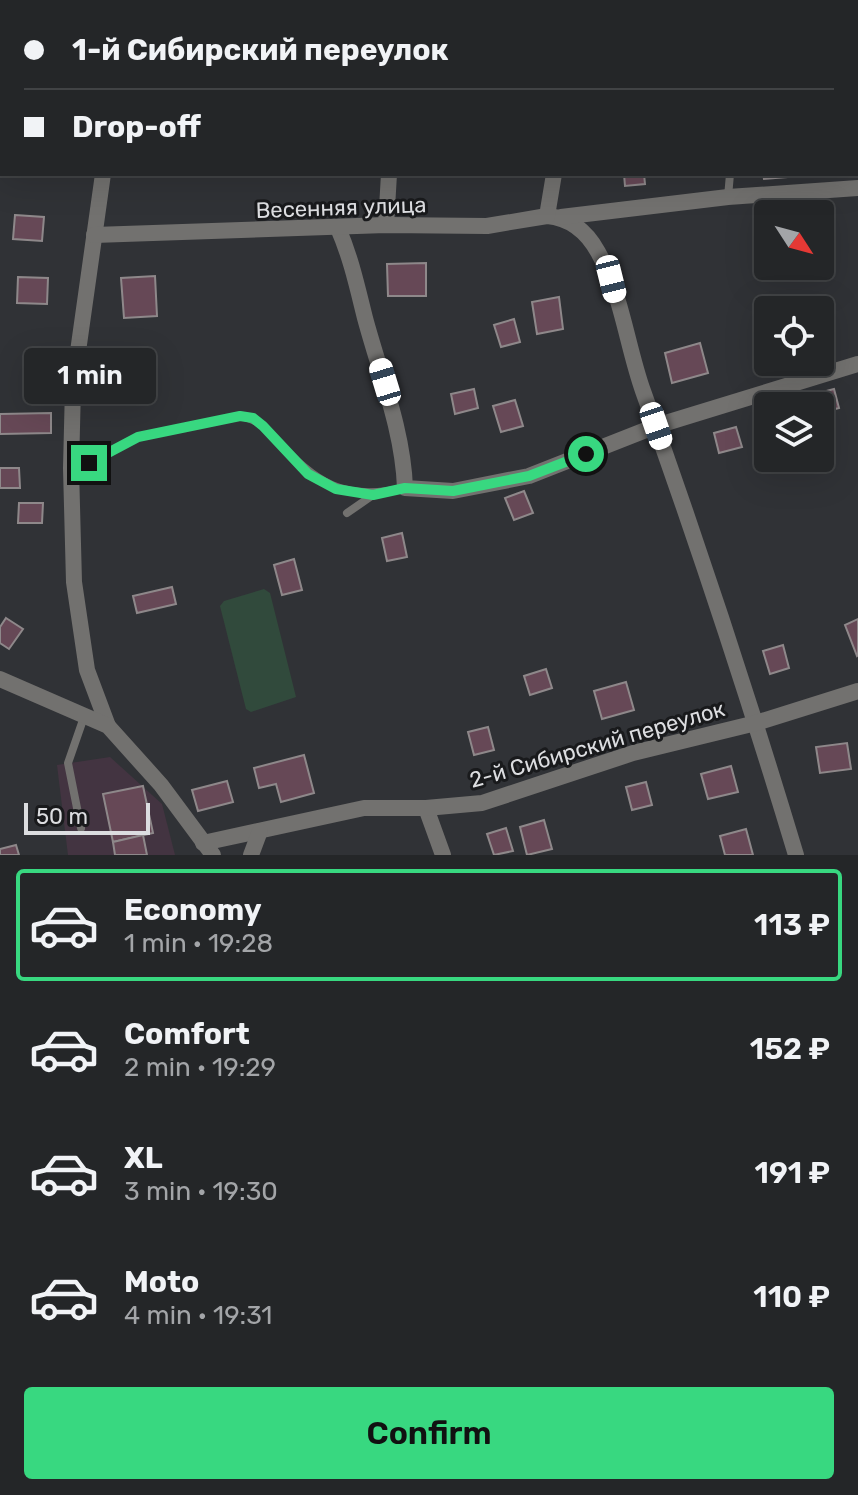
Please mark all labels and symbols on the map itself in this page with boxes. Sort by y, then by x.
street label: Весенняя улица [255,191,427,224]
north arrow [754,200,834,280]
car [594,253,628,305]
callout: 1 min [23,347,155,403]
car [367,356,403,408]
car [637,399,675,453]
route start [568,436,604,472]
route end [71,445,107,481]
street label: 2-й Сибирский переулок [466,695,728,794]
scale bar [24,799,150,835]

